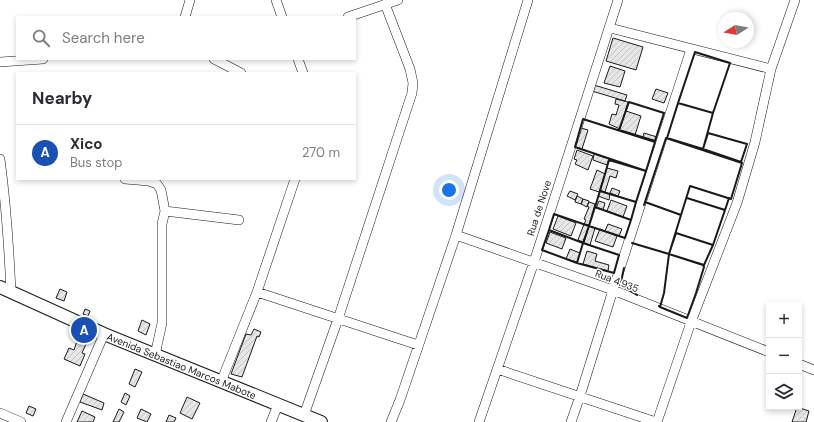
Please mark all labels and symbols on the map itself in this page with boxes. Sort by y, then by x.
north arrow [718,12,754,48]
street label: Rua de Nove [524,178,554,237]
your location [439,180,459,200]
street label: Rua 4.935 [593,267,641,295]
pin: A [71,315,97,345]
street label: Avenida Sebastiao Marcos Mabote [105,329,259,402]

